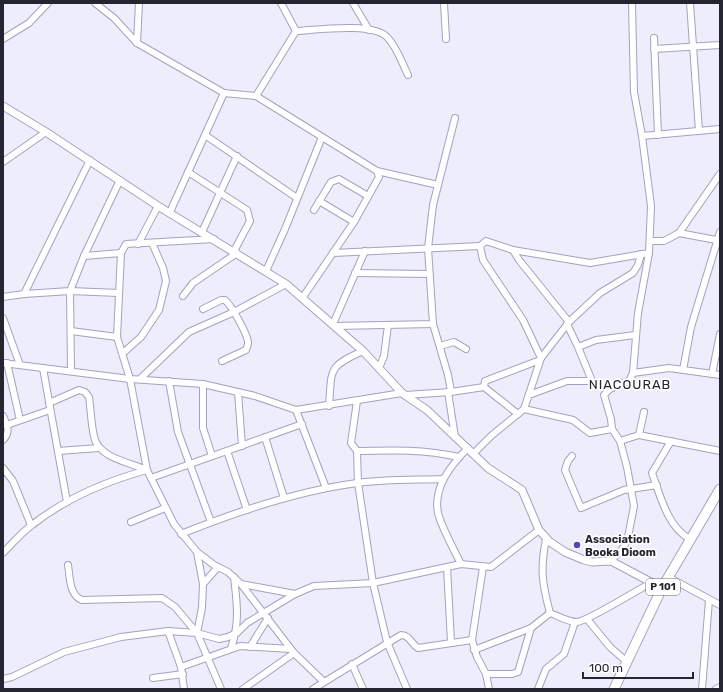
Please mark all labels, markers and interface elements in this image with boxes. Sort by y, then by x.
district label: NIACOURAB [589,377,671,392]
place label: Association Booka Dioom [585,533,656,559]
marker: Association Booka Dioom [572,540,582,550]
road number: P 101 [646,579,680,595]
scale bar [583,654,693,680]
text: 100 m [589,661,623,675]

